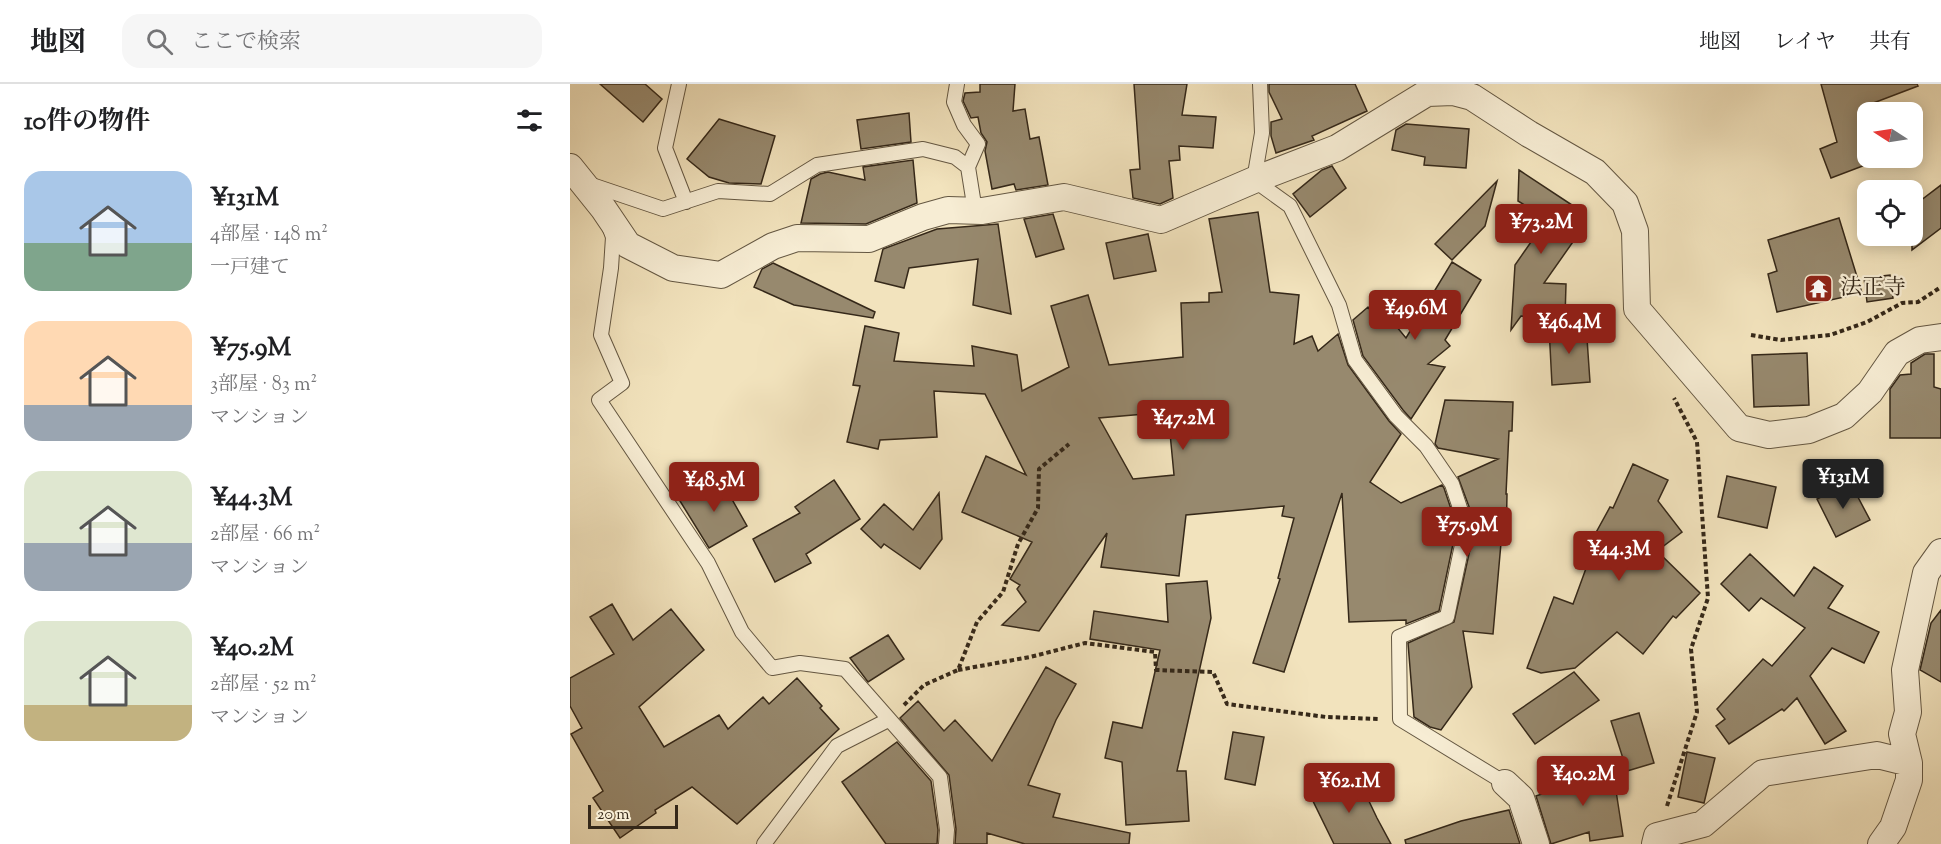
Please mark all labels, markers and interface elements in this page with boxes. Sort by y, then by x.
search box [122,14,542,68]
text: 地図 [30,24,86,64]
icon: search [143,25,176,58]
text: ここで検索 [191,27,301,59]
text: 地図 [1699,28,1741,58]
text: レイヤ [1774,28,1836,58]
text: 共有 [1869,28,1911,58]
north arrow [1857,102,1923,168]
map controls [1857,102,1923,246]
text: 10件の物件 [24,104,150,141]
icon: filters [513,104,546,137]
text: ¥131M [210,180,279,217]
button: locate [1857,180,1923,246]
icon: home [72,195,144,267]
pin: ¥73.2M [1492,204,1590,255]
text: ¥73.2M [1509,209,1573,238]
text: 4部屋 · 148 m² [210,221,328,250]
text: 一戸建て [210,254,290,283]
temple icon: 法正寺 [1803,273,1835,305]
place label: 法正寺 [1840,273,1906,305]
pin: ¥49.6M [1366,290,1464,341]
text: ¥49.6M [1383,295,1447,324]
pin: ¥46.4M [1520,304,1618,355]
text: ¥46.4M [1537,309,1601,338]
text: ¥75.9M [210,330,291,367]
icon: home [72,345,144,417]
text: 3部屋 · 83 m² [210,371,317,400]
pin: ¥47.2M [1134,400,1232,451]
text: マンション [210,404,309,433]
text: ¥47.2M [1151,405,1215,434]
pin: ¥131M [1801,459,1885,510]
pin: ¥48.5M [665,462,763,513]
text: ¥131M [1817,464,1869,493]
text: ¥48.5M [683,467,745,496]
text: ¥44.3M [210,480,292,517]
icon: home [72,495,144,567]
pin: ¥75.9M [1418,507,1516,558]
text: ¥75.9M [1436,512,1498,541]
text: 2部屋 · 66 m² [210,521,320,550]
pin: ¥44.3M [1570,531,1668,582]
text: ¥44.3M [1587,536,1651,565]
text: マンション [210,554,309,583]
text: ¥40.2M [210,630,294,667]
icon: home [72,645,144,717]
text: 2部屋 · 52 m² [210,671,317,700]
text: マンション [210,704,309,733]
pin: ¥40.2M [1534,756,1632,807]
text: ¥40.2M [1551,761,1615,790]
pin: ¥62.1M [1300,763,1398,814]
text: ¥62.1M [1318,768,1380,797]
scale bar [588,802,678,830]
text: 20 m [597,804,630,827]

